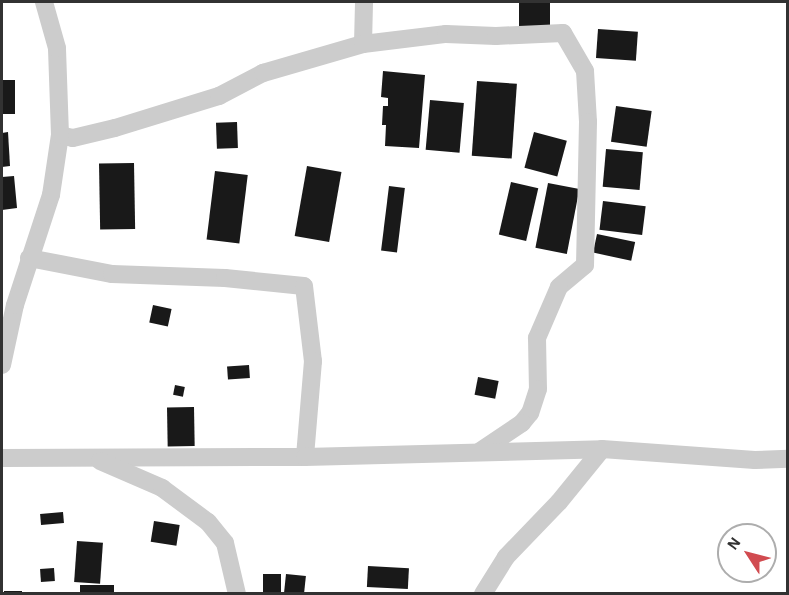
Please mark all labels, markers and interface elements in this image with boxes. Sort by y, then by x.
north arrow [717,523,777,583]
text: N [724,534,744,553]

